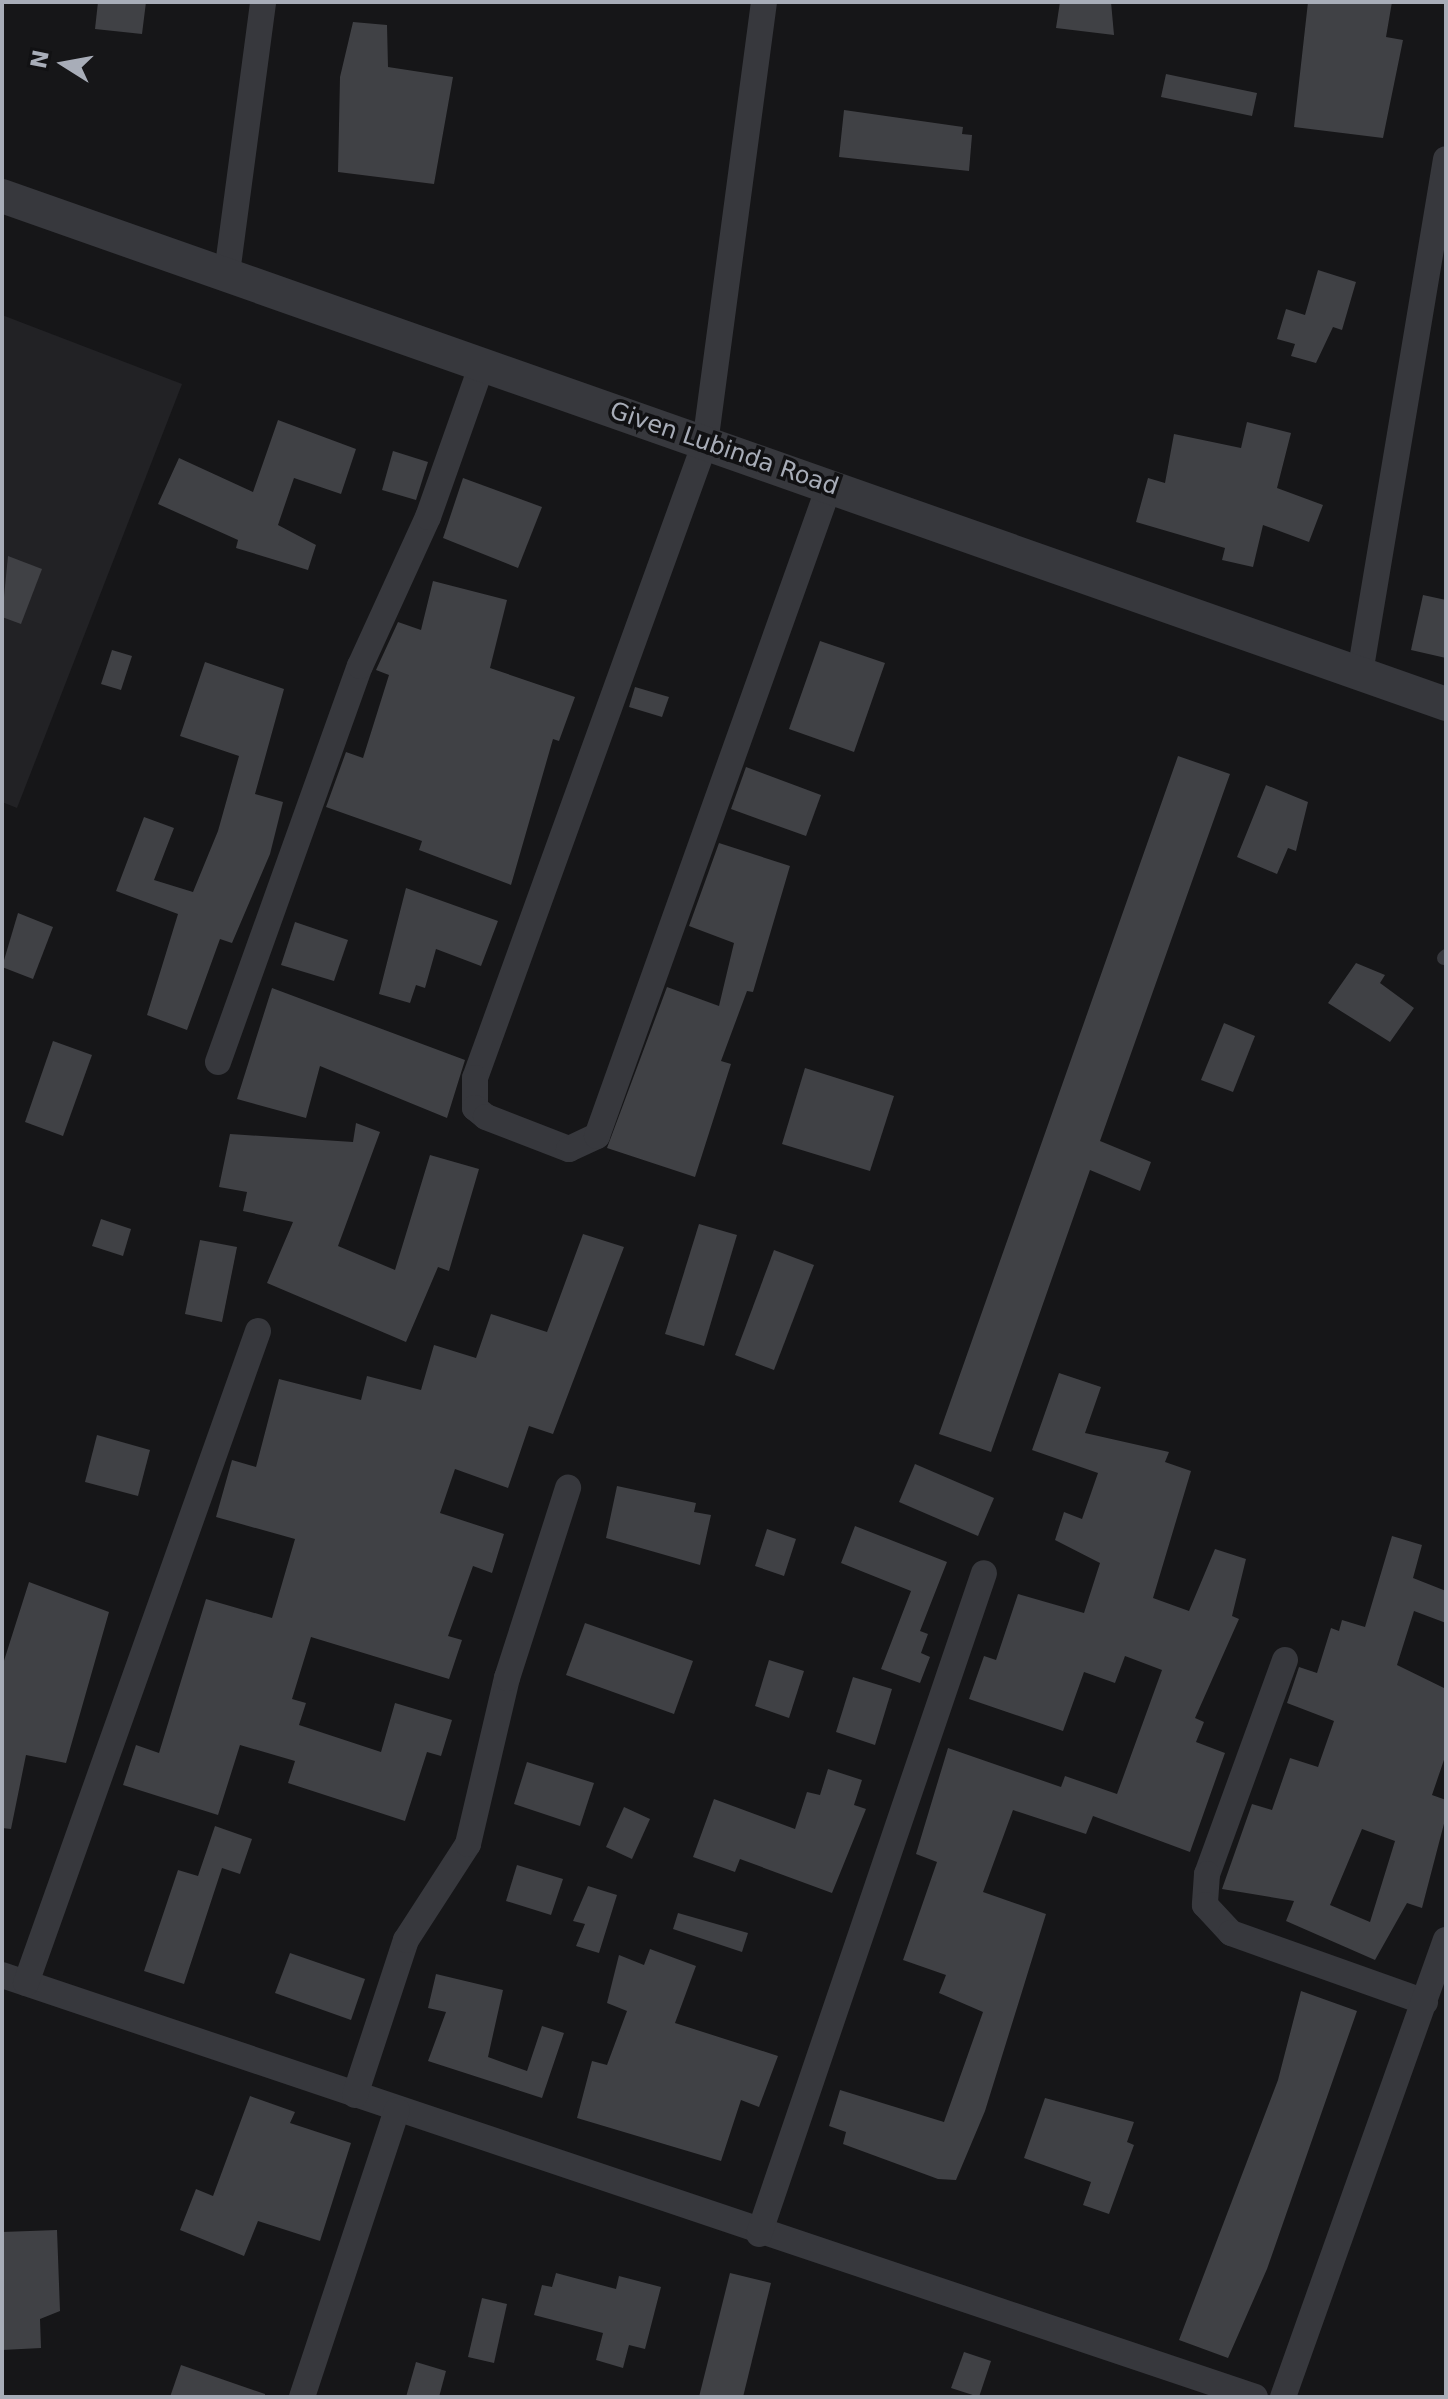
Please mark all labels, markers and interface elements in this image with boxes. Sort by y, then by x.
north arrow [24,24,104,104]
text: N [26,48,54,71]
street label: Given Lubinda Road [606,396,842,502]

